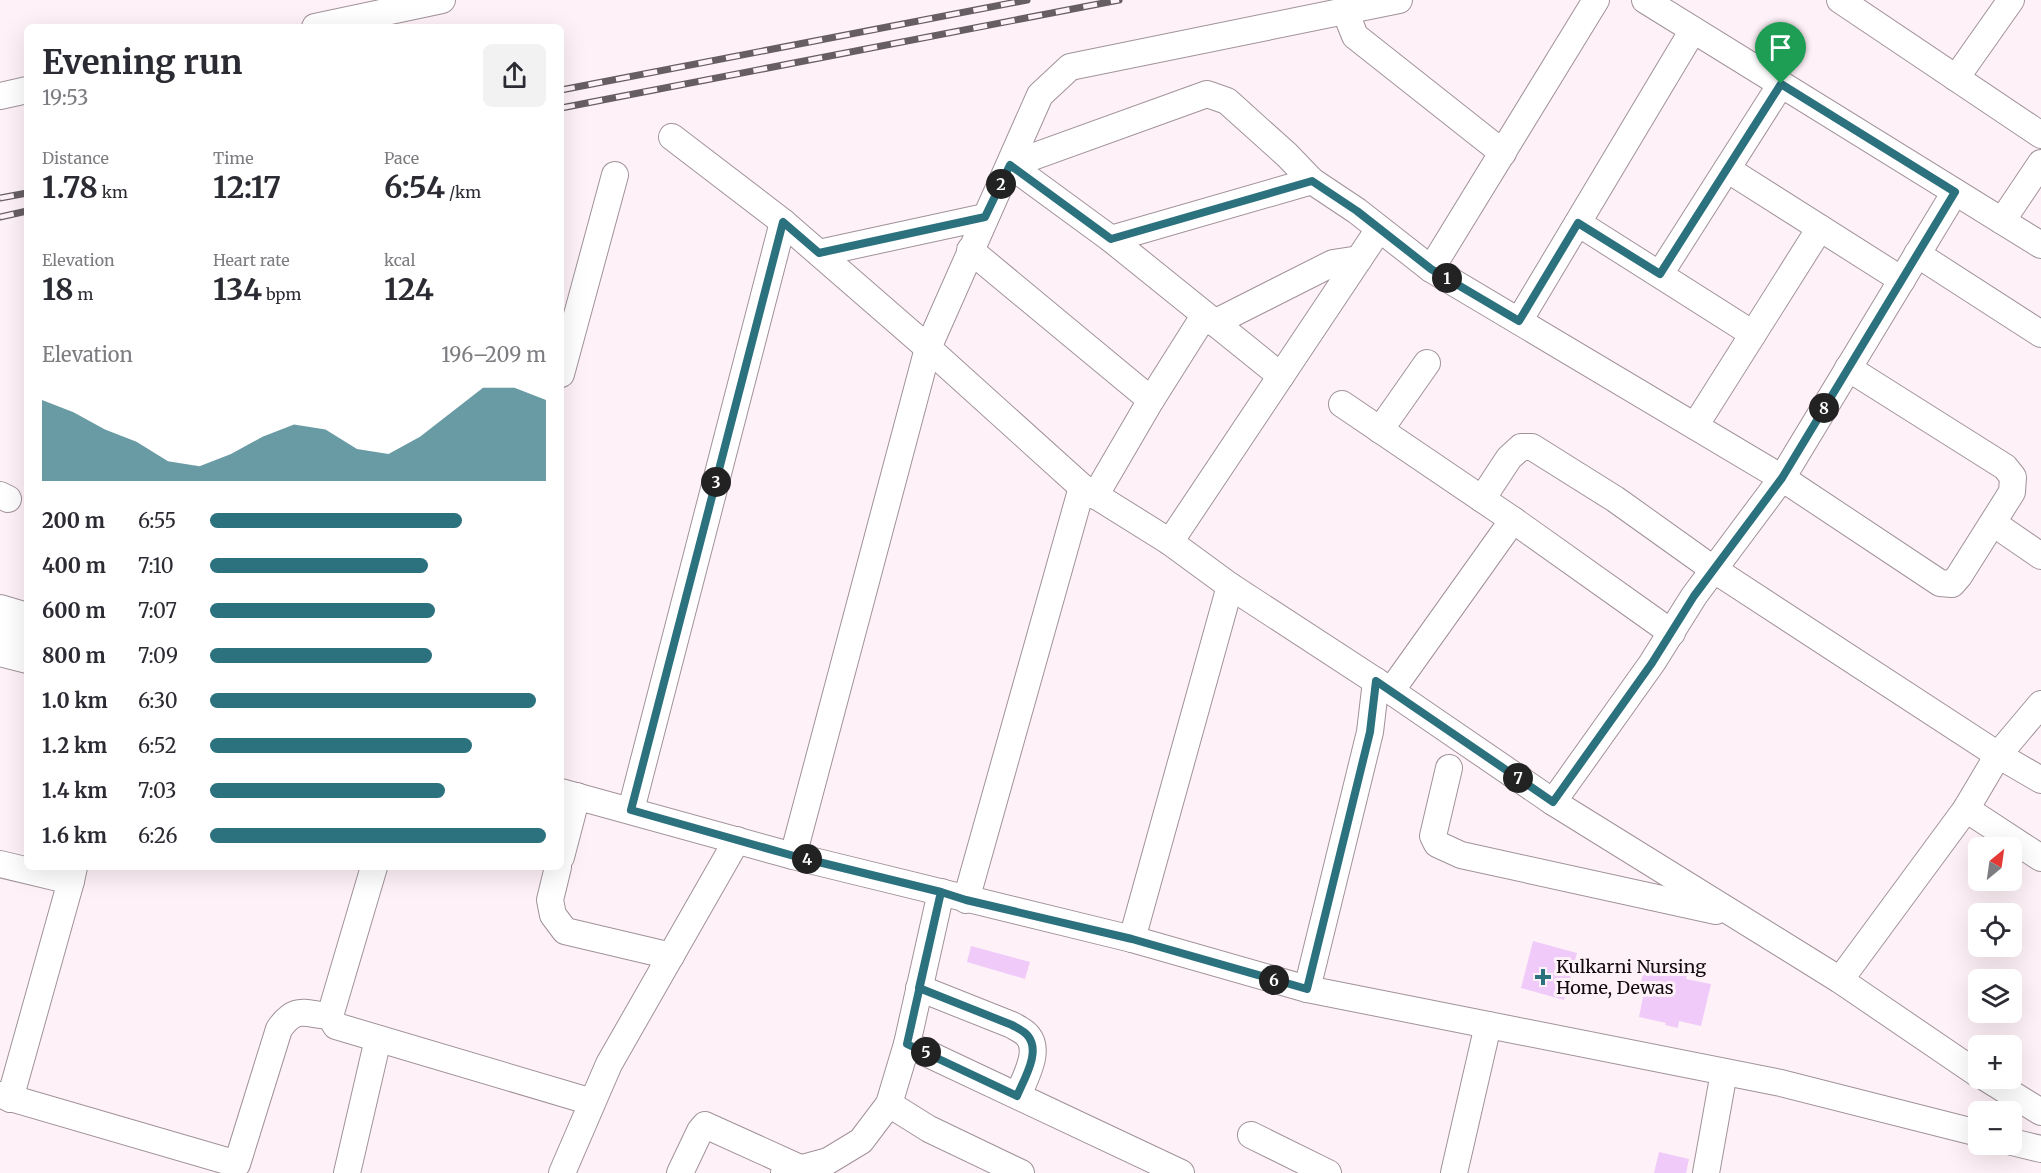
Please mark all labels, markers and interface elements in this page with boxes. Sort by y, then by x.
pin [1755,22,1806,84]
icon: arrive [1764,31,1797,64]
text: Evening run [42,42,242,83]
button: share [483,44,546,107]
text: 19:53 [42,85,88,110]
text: Distance [42,148,109,168]
text: Time [213,148,254,168]
text: Pace [384,148,419,168]
text: 1.78 [42,168,98,206]
text: 12:17 [213,168,281,206]
text: 6:54 [384,168,445,206]
pin: 2 [986,169,1016,199]
text: 2 [996,174,1006,194]
text: km [98,182,128,202]
text: /km [445,182,481,202]
text: Elevation [42,250,115,270]
text: Heart rate [213,250,290,270]
text: kcal [384,250,415,270]
pin: 1 [1432,263,1462,293]
text: 1 [1443,268,1451,288]
text: 18 [42,270,74,308]
text: 134 [213,270,262,308]
text: 124 [384,270,434,308]
text: m [74,284,93,304]
text: bpm [262,284,301,304]
text: Elevation [42,342,133,367]
text: 196–209 m [441,342,546,367]
pin: 8 [1809,393,1839,423]
text: 8 [1819,398,1829,418]
pin: 3 [701,467,731,497]
text: 3 [711,472,721,492]
text: 200 m [42,508,105,533]
text: 6:55 [138,508,176,533]
text: 400 m [42,553,106,578]
text: 7:10 [138,553,174,578]
text: 600 m [42,598,106,623]
text: 7:07 [138,598,177,623]
text: 800 m [42,643,106,668]
text: 7:09 [138,643,178,668]
text: 1.0 km [42,688,108,713]
text: 6:30 [138,688,178,713]
text: 1.2 km [42,733,107,758]
text: 6:52 [138,733,177,758]
pin: 7 [1503,763,1533,793]
text: 7 [1513,768,1523,788]
text: 1.4 km [42,778,107,803]
text: 7:03 [138,778,177,803]
text: 1.6 km [42,823,107,848]
text: 6:26 [138,823,178,848]
north arrow [1968,837,2022,891]
map controls [1968,837,2022,1155]
pin: 4 [792,844,822,874]
text: 4 [802,849,812,869]
button: locate [1968,903,2022,957]
place label: Kulkarni Nursing Home, Dewas [1556,955,1706,999]
pin: 6 [1259,965,1289,995]
marker: Kulkarni Nursing Home, Dewas [1534,968,1552,986]
button: layers [1968,969,2022,1023]
text: 6 [1269,970,1279,990]
button: + [1968,1035,2022,1089]
pin: 5 [911,1037,941,1067]
text: 5 [921,1042,931,1062]
button: − [1968,1101,2022,1155]

